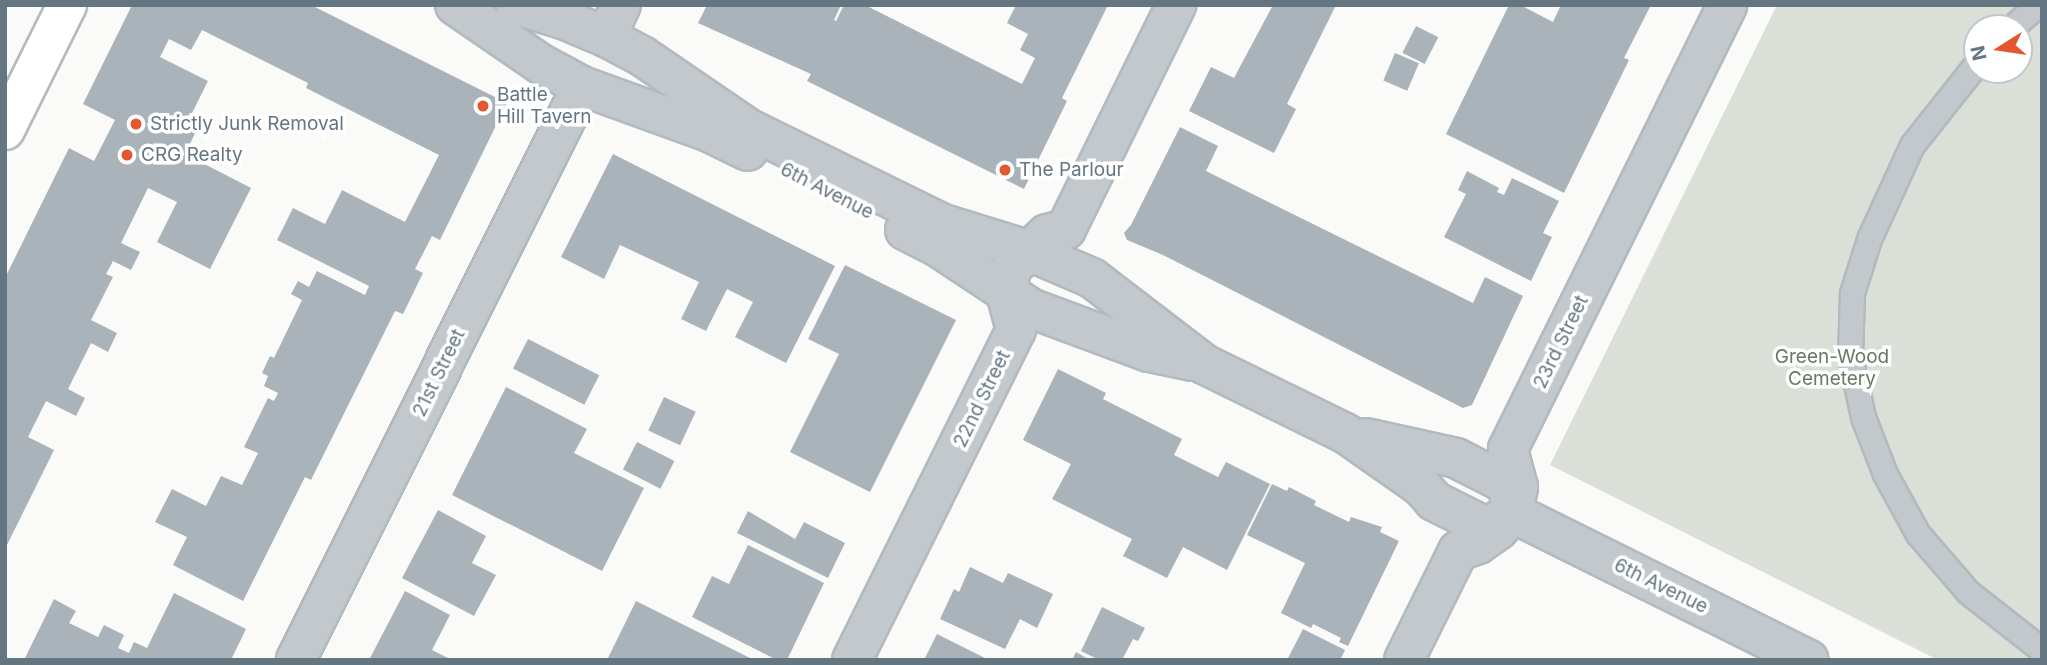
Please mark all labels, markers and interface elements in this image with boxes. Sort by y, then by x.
north arrow [1963,14,2033,84]
text: N [1966,44,1992,63]
place label: Battle Hill Tavern [497,84,592,128]
marker: Battle Hill Tavern [475,98,491,114]
place label: Strictly Junk Removal [150,113,344,135]
marker: Strictly Junk Removal [128,116,144,132]
place label: CRG Realty [141,144,243,166]
marker: CRG Realty [119,147,135,163]
street label: 6th Avenue [777,158,877,224]
place label: The Parlour [1019,159,1124,181]
marker: The Parlour [997,162,1013,178]
street label: 23rd Street [1529,292,1593,392]
street label: 21st Street [408,326,470,420]
park label: Green-Wood Cemetery [1775,346,1889,390]
street label: 22nd Street [949,347,1015,451]
street label: 6th Avenue [1610,554,1712,618]

